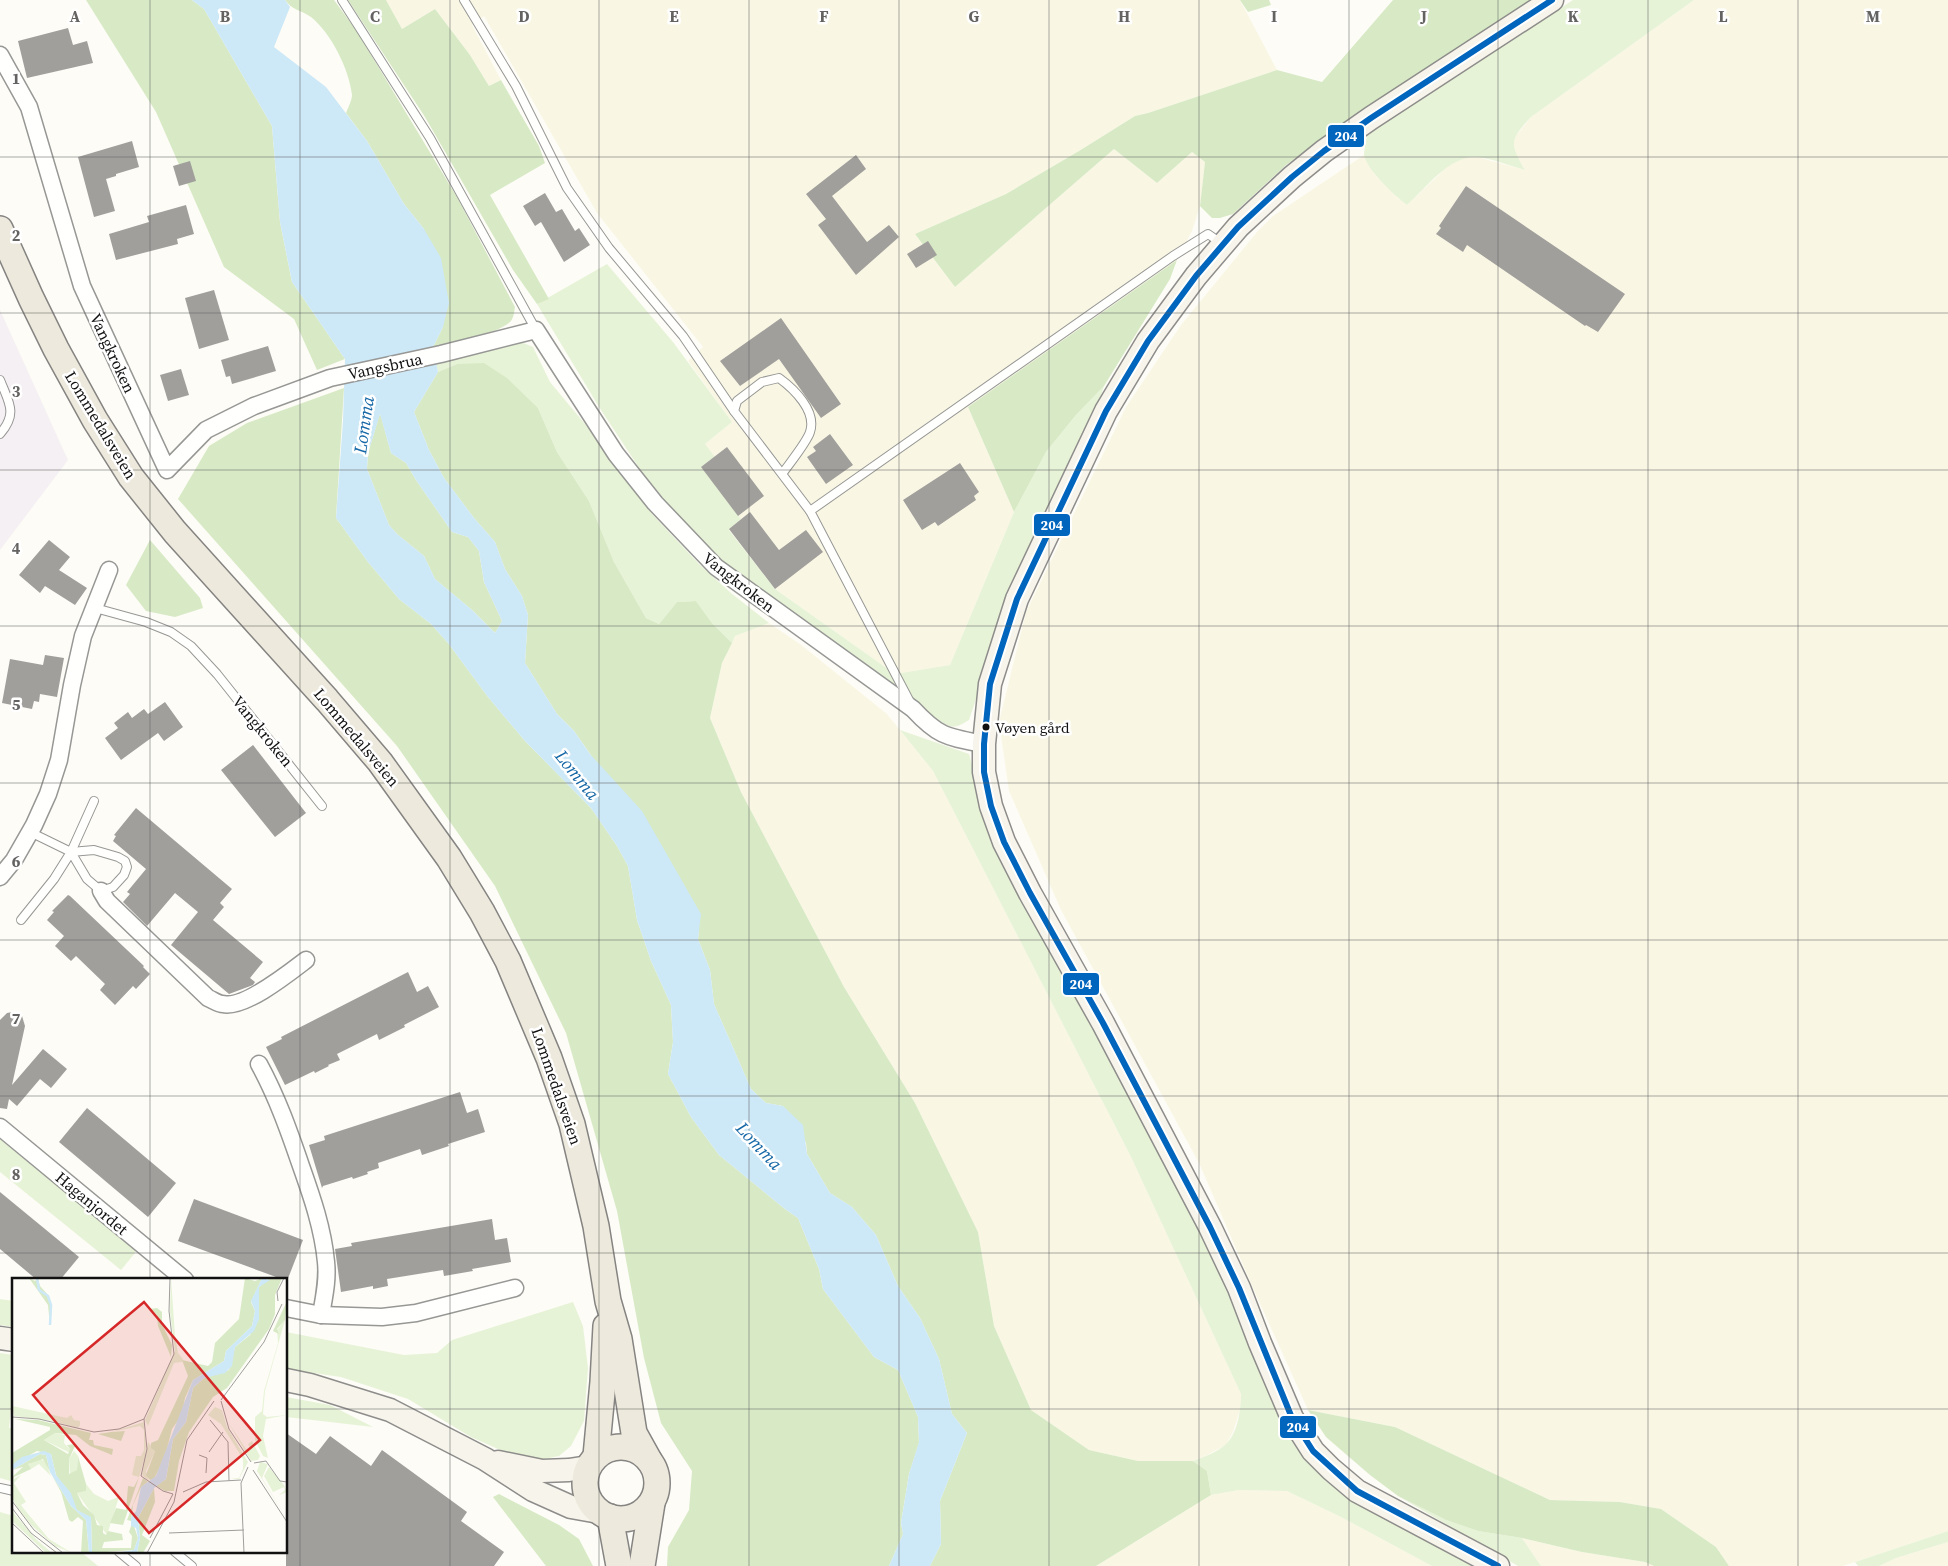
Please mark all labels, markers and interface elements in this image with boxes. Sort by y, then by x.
text: A [70,5,81,27]
text: B [220,5,231,27]
text: C [370,5,380,27]
text: D [518,5,530,27]
text: E [669,5,679,27]
text: F [819,5,829,27]
text: G [969,5,980,27]
text: H [1118,5,1130,27]
text: I [1271,5,1277,27]
text: J [1420,5,1427,27]
text: K [1567,5,1579,27]
text: L [1718,5,1728,27]
text: M [1866,5,1880,27]
text: 1 [12,67,20,89]
line badge: 204 [1327,124,1365,148]
text: 204 [1335,126,1358,146]
text: 2 [12,224,21,246]
street label: Vangkroken [85,310,141,397]
street label: Vangsbrua [346,347,425,385]
street label: Lommedalsveien [60,367,142,483]
text: 3 [12,380,21,402]
water label: Lomma [347,394,380,456]
line badge: 204 [1033,513,1071,537]
text: 204 [1041,515,1064,535]
text: 4 [12,537,21,559]
street label: Vangkroken [698,547,780,617]
street label: Lommedalsveien [309,683,405,791]
street label: Vangkroken [227,691,299,771]
text: 5 [12,693,21,715]
place label: Vøyen gård [995,717,1070,738]
marker: Vøyen gård [981,722,991,732]
water label: Lomma [549,744,606,805]
text: 6 [12,850,21,872]
line badge: 204 [1062,972,1100,996]
text: 204 [1070,974,1093,994]
text: 7 [12,1007,21,1029]
street label: Lommedalsveien [527,1024,587,1148]
water label: Lomma [730,1115,789,1176]
text: 8 [12,1163,20,1185]
street label: Haganjordet [51,1166,133,1240]
inset map [12,1278,288,1554]
line badge: 204 [1279,1415,1317,1439]
text: 204 [1287,1417,1310,1437]

